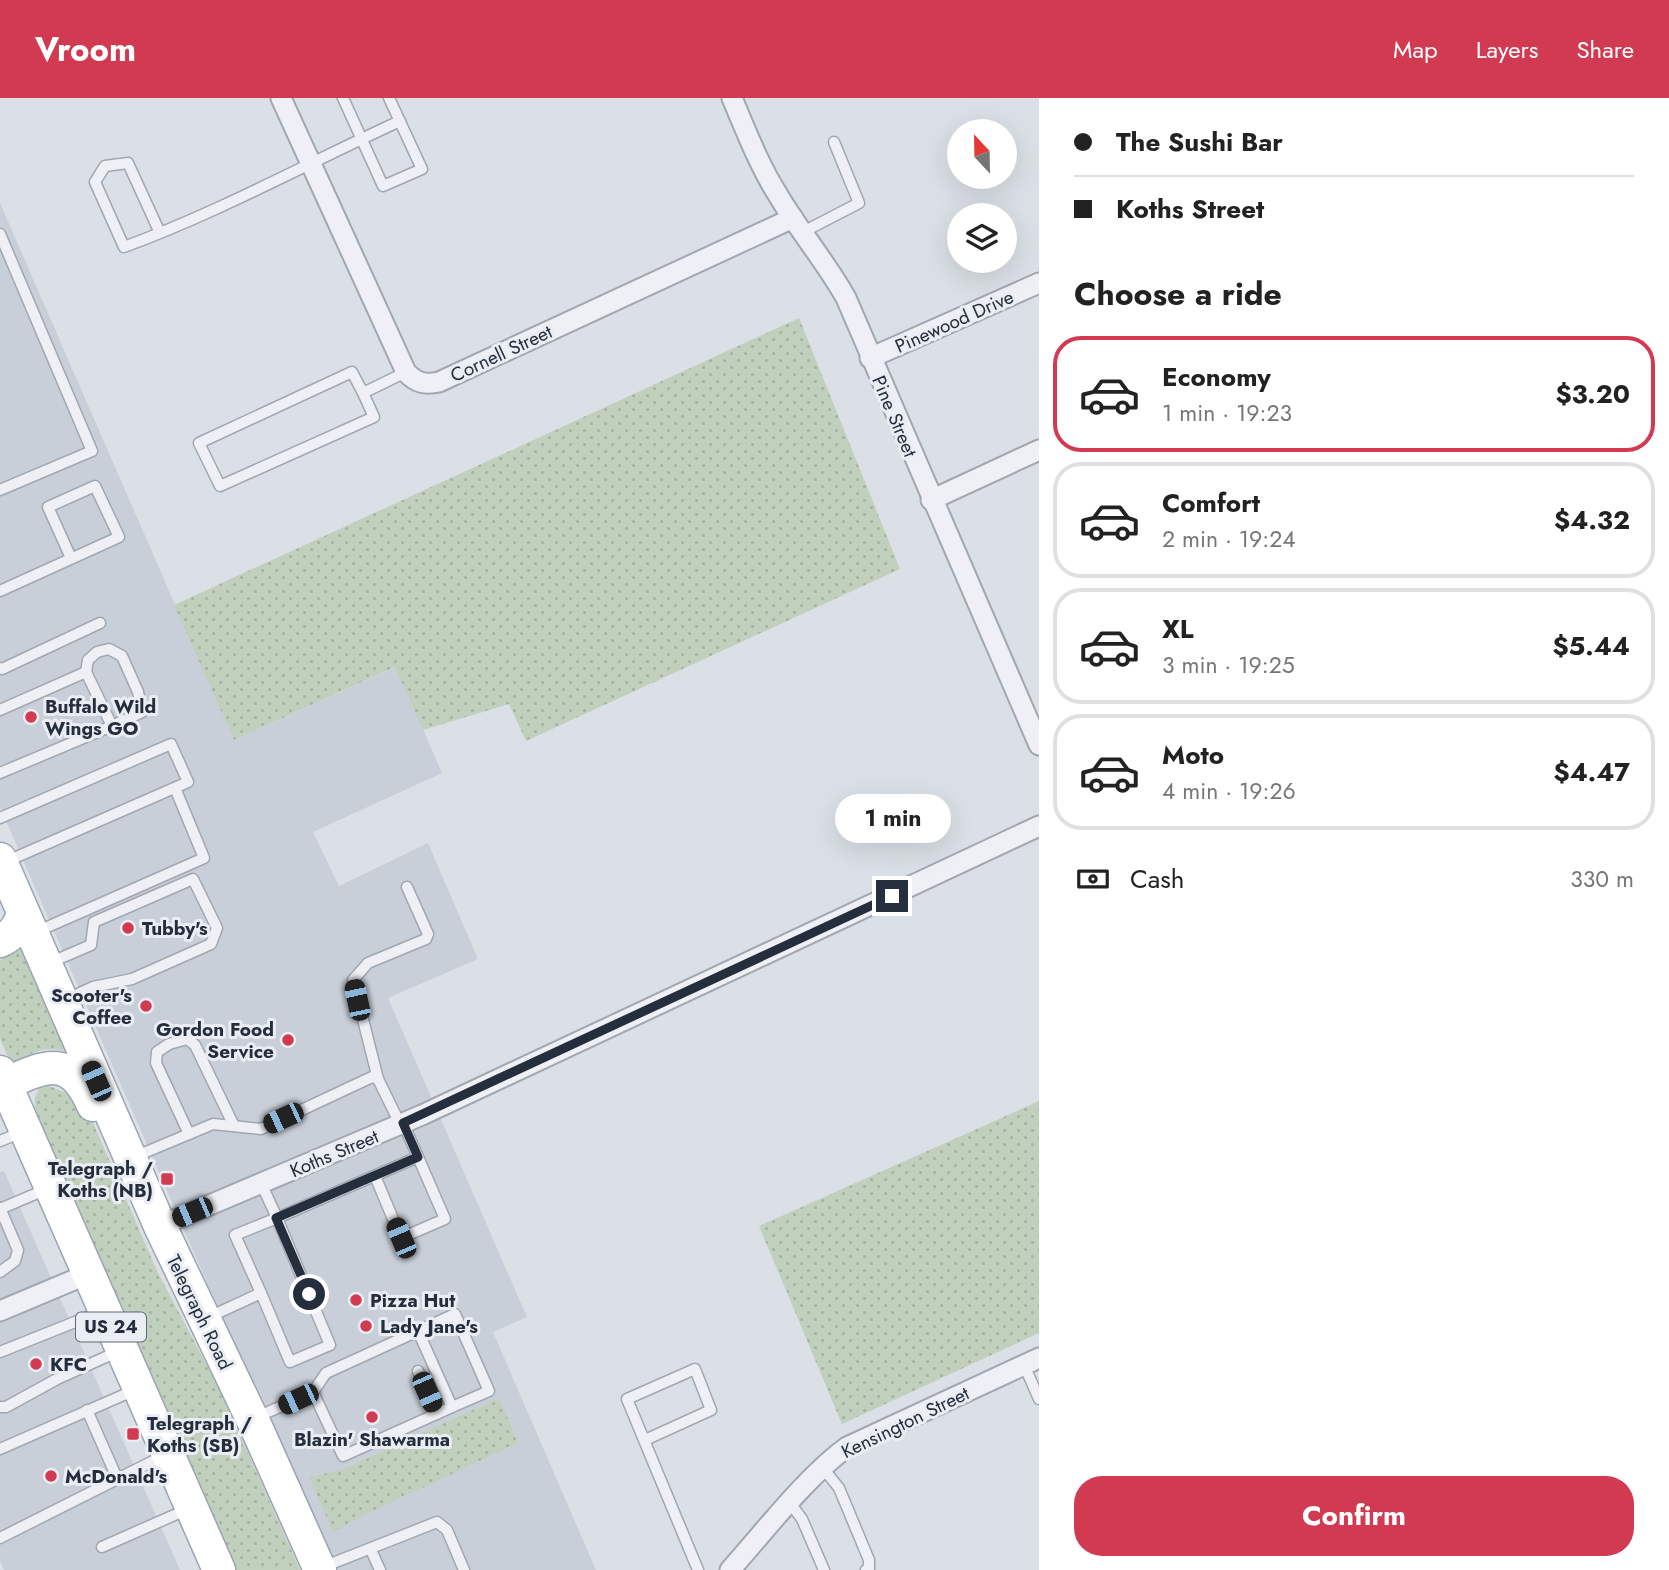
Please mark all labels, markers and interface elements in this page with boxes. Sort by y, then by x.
text: Vroom [35,26,136,73]
text: Map [1393,32,1438,67]
text: Layers [1476,32,1538,67]
text: Share [1576,32,1634,67]
north arrow [947,119,1017,189]
map controls [947,119,1017,273]
text: The Sushi Bar [1116,123,1283,161]
text: Koths Street [1116,190,1264,228]
button: layers [947,203,1017,273]
text: Choose a ride [1074,271,1282,317]
street label: Pinewood Drive [891,283,1018,360]
street label: Cornell Street [446,318,557,389]
text: Economy [1162,358,1271,396]
icon: car [1078,363,1141,426]
street label: Pine Street [865,371,924,462]
text: $3.20 [1555,375,1630,413]
text: 1 min · 19:23 [1162,396,1292,430]
text: Comfort [1162,484,1260,522]
icon: car [1078,489,1141,552]
text: $4.32 [1554,501,1630,539]
text: 2 min · 19:24 [1162,522,1296,556]
text: XL [1162,610,1194,648]
icon: car [1078,615,1141,678]
text: $5.44 [1552,627,1630,665]
text: 3 min · 19:25 [1162,648,1295,682]
place label: Buffalo Wild Wings GO [45,693,156,742]
marker: Buffalo Wild Wings GO [23,709,39,725]
text: Moto [1162,736,1224,774]
icon: car [1078,741,1141,804]
text: $4.47 [1553,753,1630,791]
text: 4 min · 19:26 [1162,774,1296,808]
callout: 1 min [834,794,950,844]
text: 1 min [864,801,922,835]
icon: cash [1074,860,1112,898]
text: Cash [1130,860,1184,898]
text: 330 m [1570,862,1634,896]
route end [876,880,908,912]
place label: Tubby's [142,915,208,942]
marker: Tubby's [120,920,136,936]
car [343,977,372,1023]
place label: Scooter's Coffee [51,982,132,1031]
marker: Scooter's Coffee [138,998,154,1014]
place label: Gordon Food Service [156,1016,274,1065]
marker: Gordon Food Service [280,1032,296,1048]
car [78,1058,115,1104]
car [260,1100,307,1136]
street label: Koths Street [286,1123,383,1184]
place label: Telegraph / Koths (NB) [48,1155,153,1204]
marker: Telegraph / Koths (NB) [159,1171,175,1187]
car [169,1194,216,1230]
car [384,1215,419,1261]
street label: Telegraph Road [160,1250,239,1374]
route start [293,1278,325,1310]
place label: Pizza Hut [370,1287,455,1314]
marker: Pizza Hut [348,1292,364,1308]
road number: US 24 [76,1312,146,1342]
place label: Lady Jane's [380,1313,478,1340]
marker: Lady Jane's [358,1318,374,1334]
place label: KFC [50,1351,87,1378]
marker: KFC [28,1356,44,1372]
car [409,1369,446,1415]
street label: Kensington Street [837,1380,974,1465]
car [275,1381,322,1417]
marker: Blazin' Shawarma [364,1409,380,1425]
place label: Telegraph / Koths (SB) [147,1410,253,1459]
marker: Telegraph / Koths (SB) [125,1426,141,1442]
place label: Blazin' Shawarma [294,1426,450,1453]
place label: McDonald's [65,1463,167,1490]
marker: McDonald's [43,1468,59,1484]
button: Confirm [1074,1476,1634,1556]

